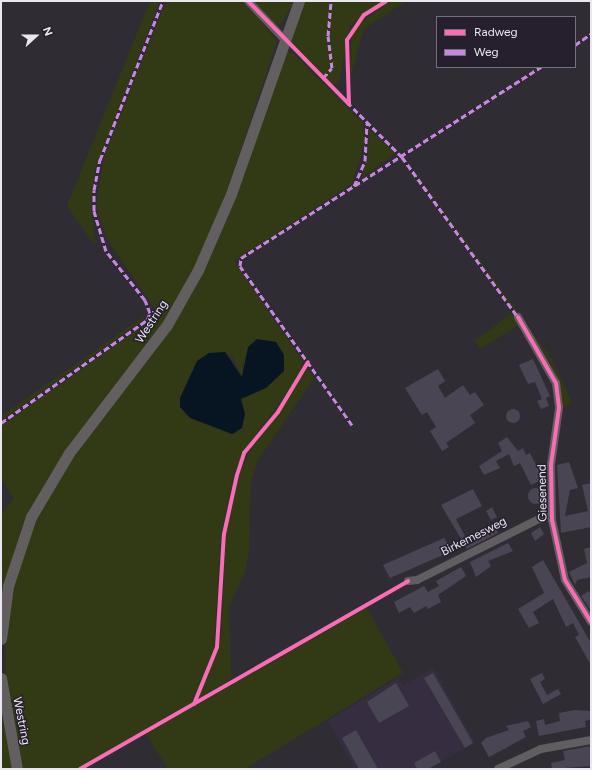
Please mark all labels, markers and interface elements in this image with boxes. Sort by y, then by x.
north arrow [16,16,56,56]
legend [436,16,576,68]
text: N [40,25,55,38]
text: Radweg [474,25,518,39]
text: Weg [474,45,499,59]
street label: Westring [133,298,171,346]
street label: Giesenend [535,464,551,522]
street label: Birkemesweg [439,514,509,560]
street label: Westring [9,696,33,746]

